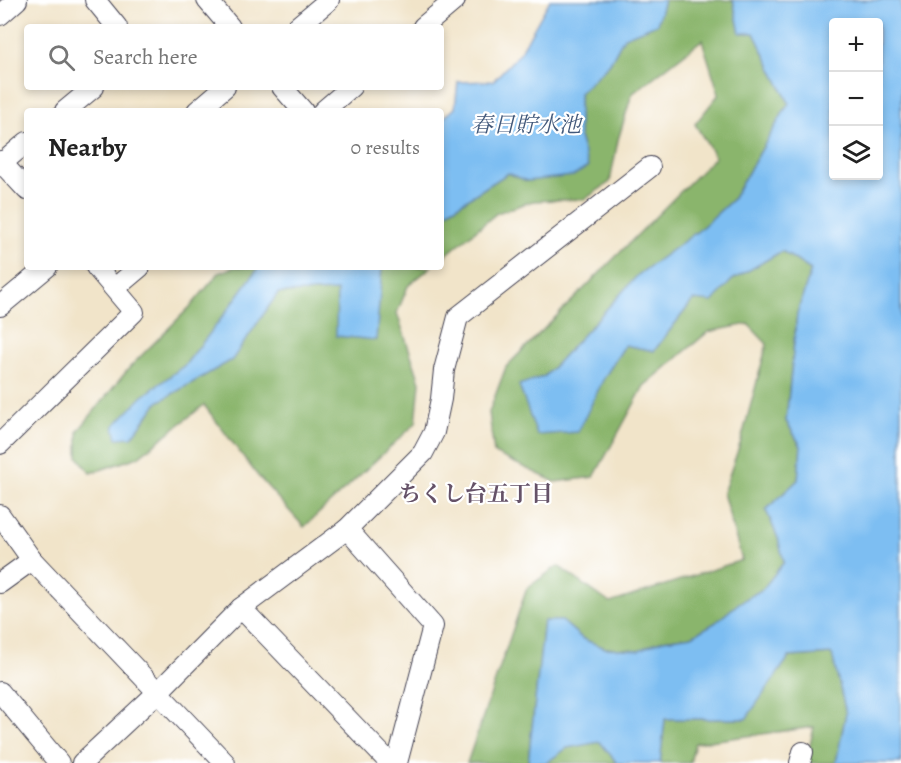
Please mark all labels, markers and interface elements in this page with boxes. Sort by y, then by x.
map controls [829,18,883,180]
button: + [829,18,883,72]
search box [24,24,444,90]
icon: search [45,41,78,74]
text: Search here [93,42,198,72]
button: − [829,72,883,126]
water label: 春日貯水池 [471,110,584,140]
button: layers [829,126,883,180]
text: Nearby [48,130,127,165]
text: 0 results [351,134,420,161]
district label: ちくし台五丁目 [399,479,553,509]

